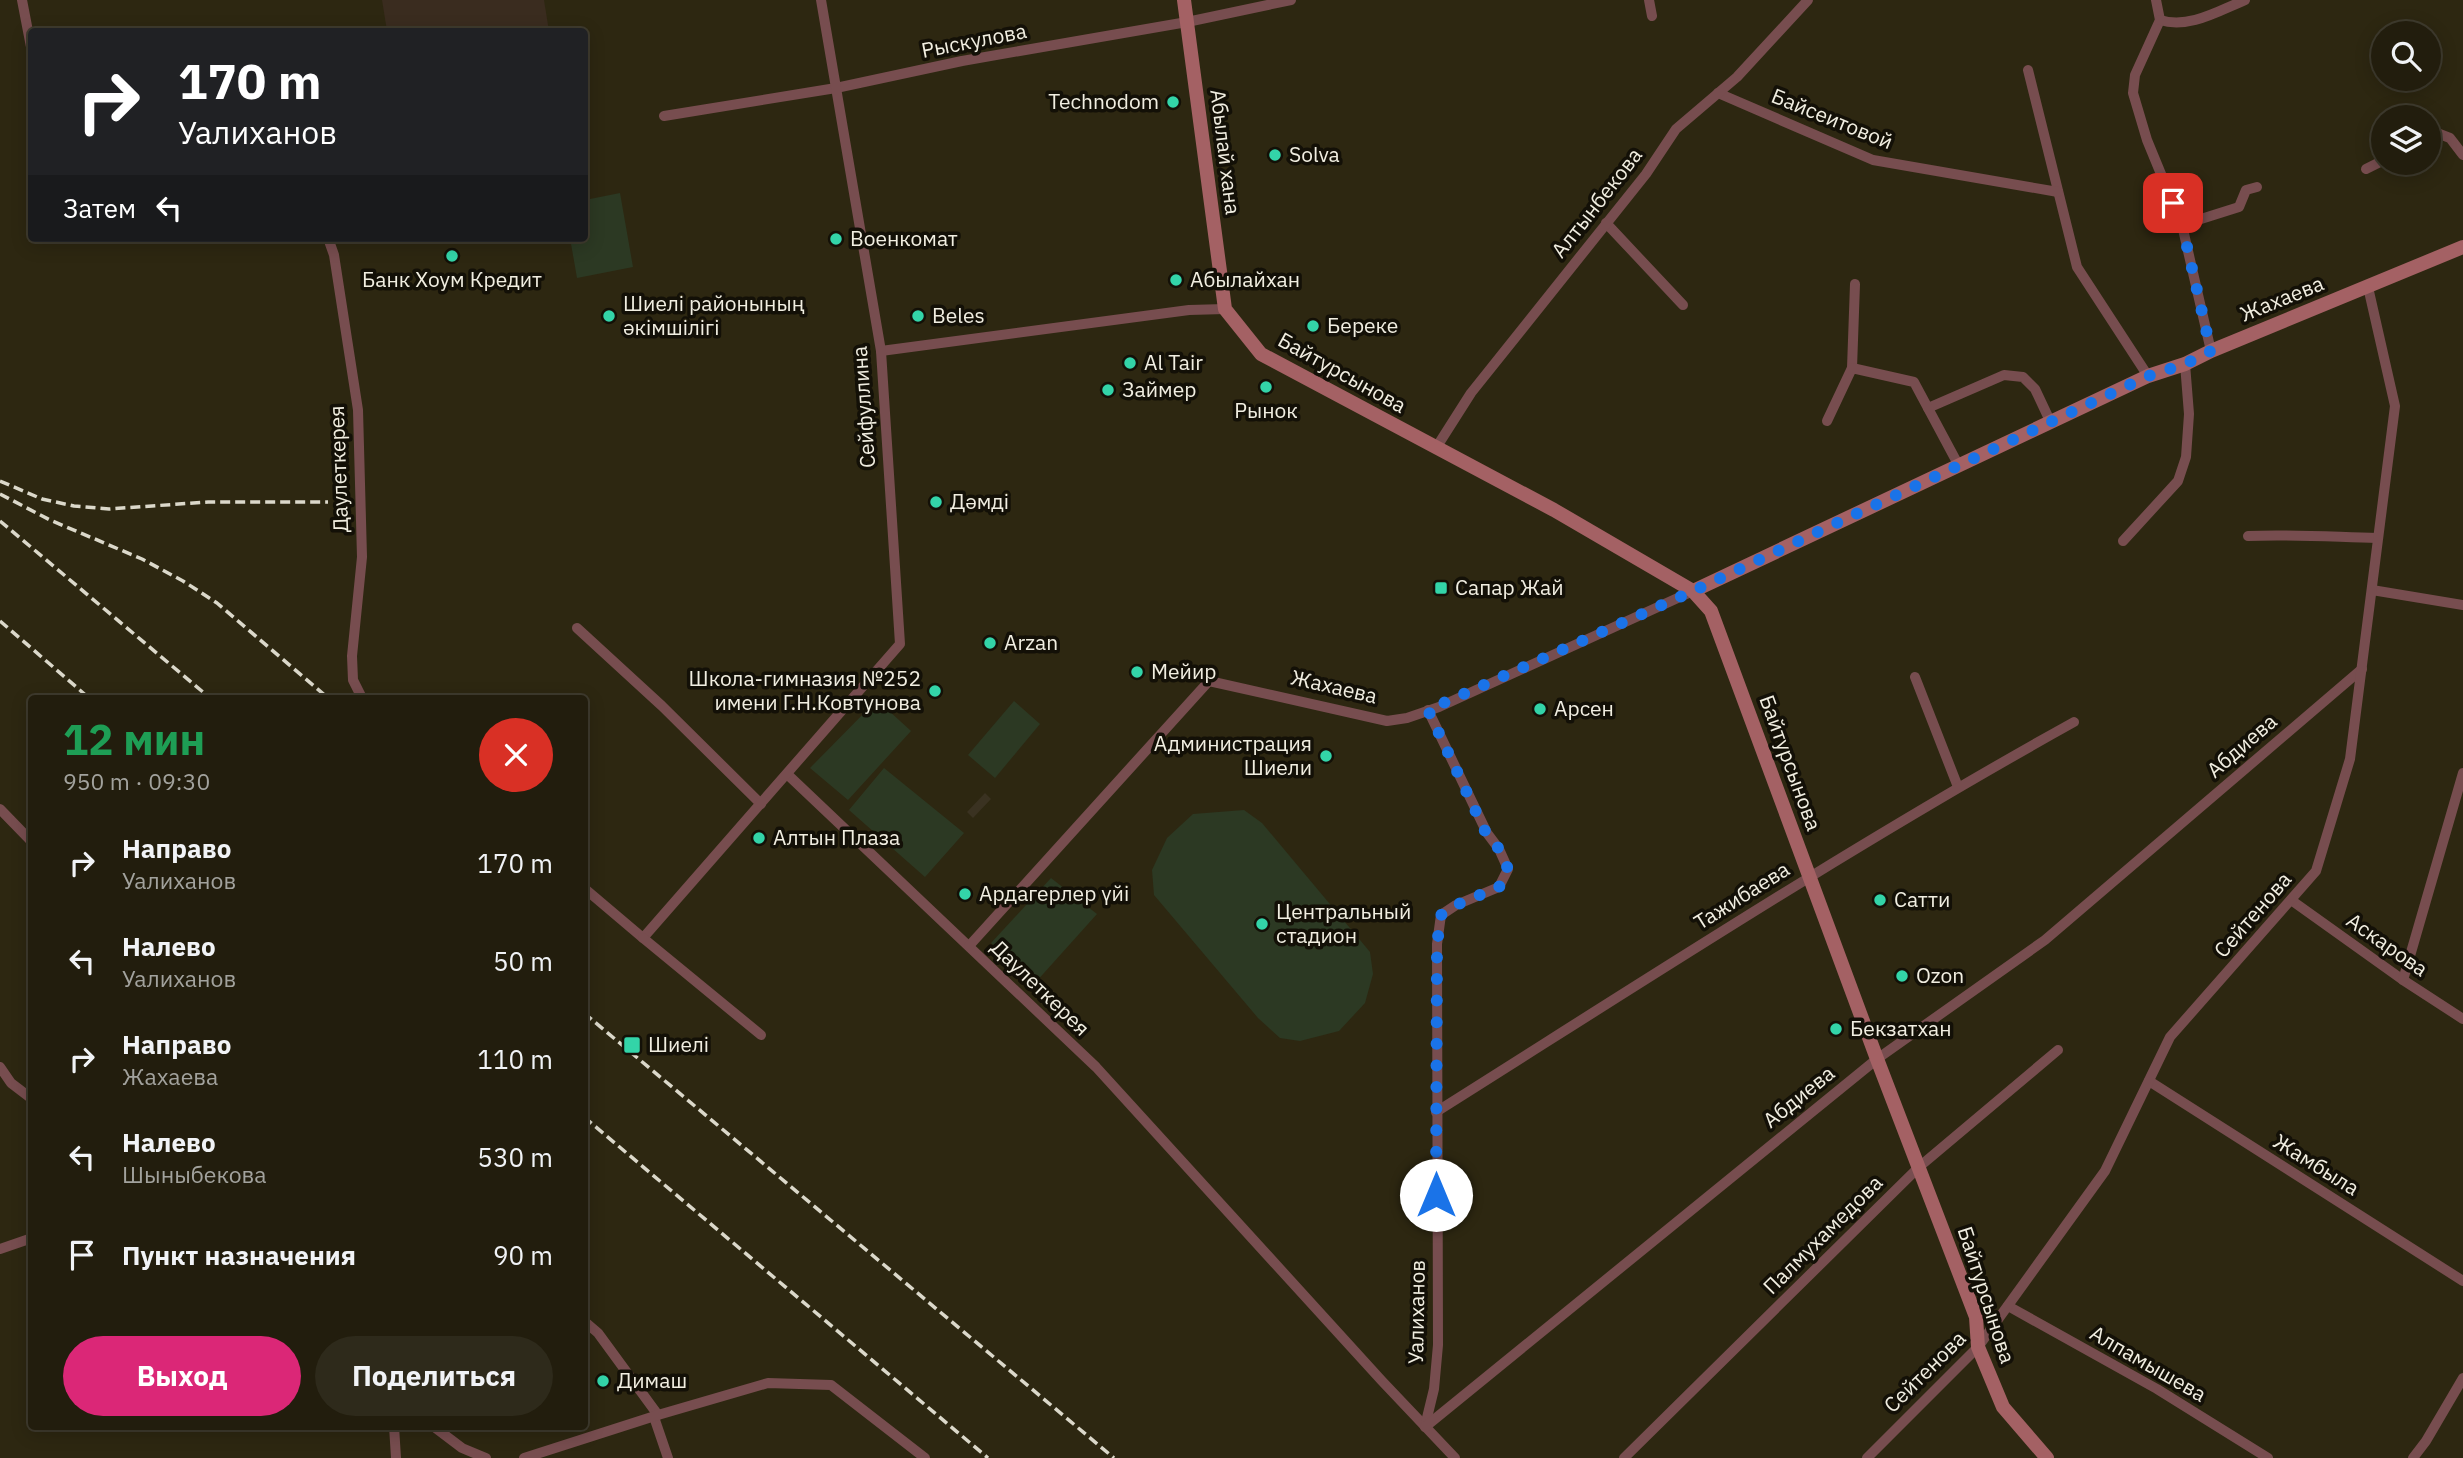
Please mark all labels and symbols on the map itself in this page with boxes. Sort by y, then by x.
street label: Рыскулова [919,16,1029,64]
street label: Байсеитовой [1768,81,1897,155]
place label: Technodom [1048,87,1159,115]
street label: Абылай хана [1204,88,1248,216]
marker: Technodom [1165,94,1181,110]
place label: Solva [1289,140,1340,168]
street label: Алтынбекова [1544,142,1648,263]
marker: Solva [1267,147,1283,163]
pin [2143,173,2203,233]
place label: Военкомат [850,224,958,252]
marker: Военкомат [828,231,844,247]
marker: Банк Хоум Кредит [444,248,460,264]
place label: Банк Хоум Кредит [362,265,542,293]
place label: Абылайхан [1190,265,1300,293]
street label: Жахаева [2236,269,2328,328]
marker: Абылайхан [1168,272,1184,288]
place label: Шиелі районының әкімшілігі [623,289,805,341]
place label: Beles [932,301,985,329]
marker: Шиелі районының әкімшілігі [601,308,617,324]
marker: Beles [910,308,926,324]
place label: Береке [1327,311,1398,339]
marker: Береке [1305,318,1321,334]
street label: Байтурсынова [1273,325,1412,419]
street label: Сейфуллина [845,345,881,469]
place label: Al Tair [1144,348,1203,376]
marker: Al Tair [1122,355,1138,371]
place label: Займер [1122,375,1196,403]
marker: Рынок [1258,379,1274,395]
marker: Займер [1100,382,1116,398]
place label: Рынок [1234,396,1298,424]
street label: Даулеткерея [322,405,354,533]
place label: Дәмді [950,487,1009,515]
marker: Дәмді [928,494,944,510]
place label: Сапар Жай [1455,573,1564,601]
marker: Сапар Жай [1433,580,1449,596]
place label: Arzan [1004,628,1058,656]
marker: Arzan [982,635,998,651]
place label: Мейир [1151,657,1216,685]
street label: Жахаева [1288,662,1380,710]
place label: Школа-гимназия №252 имени Г.Н.Ковтунова [689,664,921,716]
marker: Мейир [1129,664,1145,680]
marker: Школа-гимназия №252 имени Г.Н.Ковтунова [927,683,943,699]
street label: Байтурсынова [1753,691,1828,834]
place label: Арсен [1554,694,1614,722]
marker: Арсен [1532,701,1548,717]
street label: Абдиева [2200,707,2282,784]
place label: Администрация Шиели [1154,729,1312,781]
marker: Администрация Шиели [1318,748,1334,764]
place label: Алтын Плаза [773,823,900,851]
marker: Алтын Плаза [751,830,767,846]
street label: Тажибаева [1688,855,1795,936]
street label: Сейтенова [2207,866,2297,963]
place label: Ардагерлер үйі [979,879,1129,907]
place label: Сатти [1894,885,1950,913]
marker: Ардагерлер үйі [957,886,973,902]
marker: Сатти [1872,892,1888,908]
place label: Центральный стадион [1276,897,1411,949]
street label: Аскарова [2341,906,2434,982]
marker: Центральный стадион [1254,916,1270,932]
street label: Даулеткерея [985,933,1096,1042]
place label: Ozon [1916,961,1964,989]
marker: Ozon [1894,968,1910,984]
place label: Бекзатхан [1850,1014,1952,1042]
marker: Бекзатхан [1828,1021,1844,1037]
place label: Шиелі [648,1030,709,1058]
marker: Шиелі [622,1035,642,1055]
street label: Абдиева [1757,1059,1840,1134]
street label: Жамбыла [2268,1127,2365,1202]
position arrow [1399,1158,1473,1232]
street label: Палмухамедова [1757,1169,1888,1300]
street label: Байтурсынова [1952,1223,2022,1367]
street label: Уалиханов [1401,1260,1431,1364]
street label: Алпамышева [2085,1319,2212,1408]
street label: Сейтенова [1877,1324,1971,1418]
place label: Димаш [617,1366,687,1394]
marker: Димаш [595,1373,611,1389]

